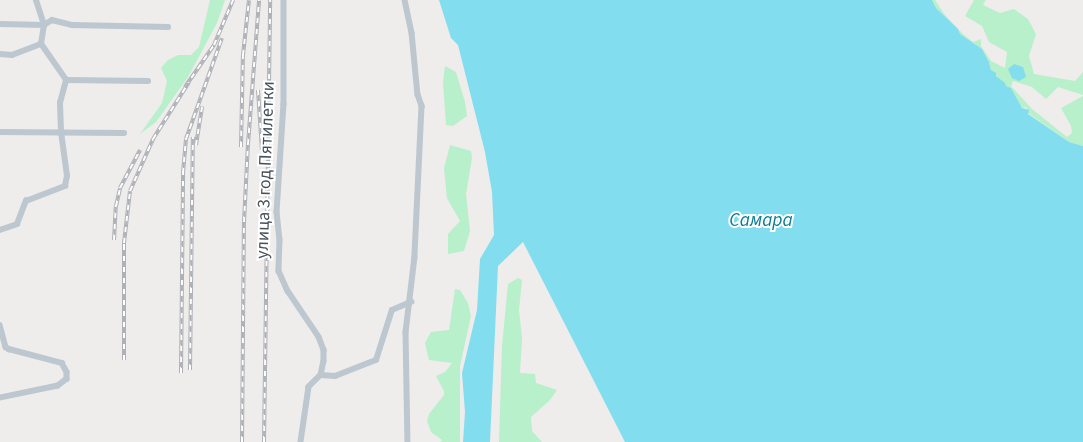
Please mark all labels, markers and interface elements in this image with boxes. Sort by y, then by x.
street label: улица 3 год Пятилетки [252,81,280,259]
water label: Самара [729,210,793,232]

